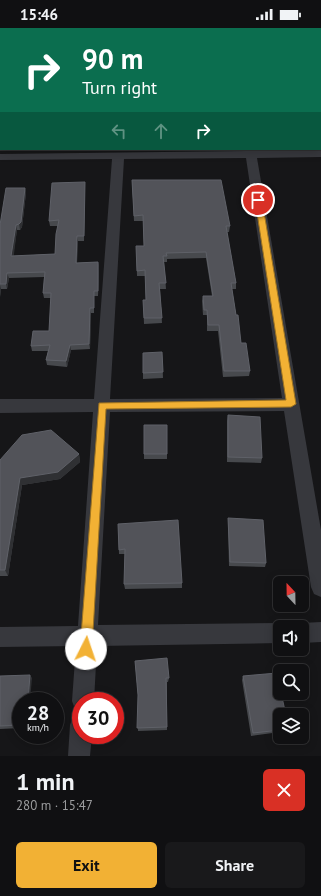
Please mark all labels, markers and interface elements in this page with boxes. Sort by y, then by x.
text: 15:46 [20,5,58,24]
text: 90 m [82,40,143,77]
icon: right [16,44,68,96]
text: Turn right [82,76,157,99]
icon: left [108,120,130,142]
icon: ahead [150,120,172,142]
icon: right [192,120,214,142]
pin [241,183,275,217]
icon: arrive [247,189,269,211]
north arrow [273,576,309,612]
map controls [273,576,309,744]
button: sound [273,620,309,656]
position arrow [65,628,107,670]
button: search [273,664,309,700]
speed limit sign: 30 [72,692,124,744]
text: 28 [27,700,49,726]
button: layers [273,708,309,744]
text: km/h [27,721,49,734]
text: 1 min [16,766,75,797]
button: close [263,769,305,811]
text: 280 m · 15:47 [16,797,93,814]
button: Exit [16,842,157,888]
button: Share [165,842,305,888]

